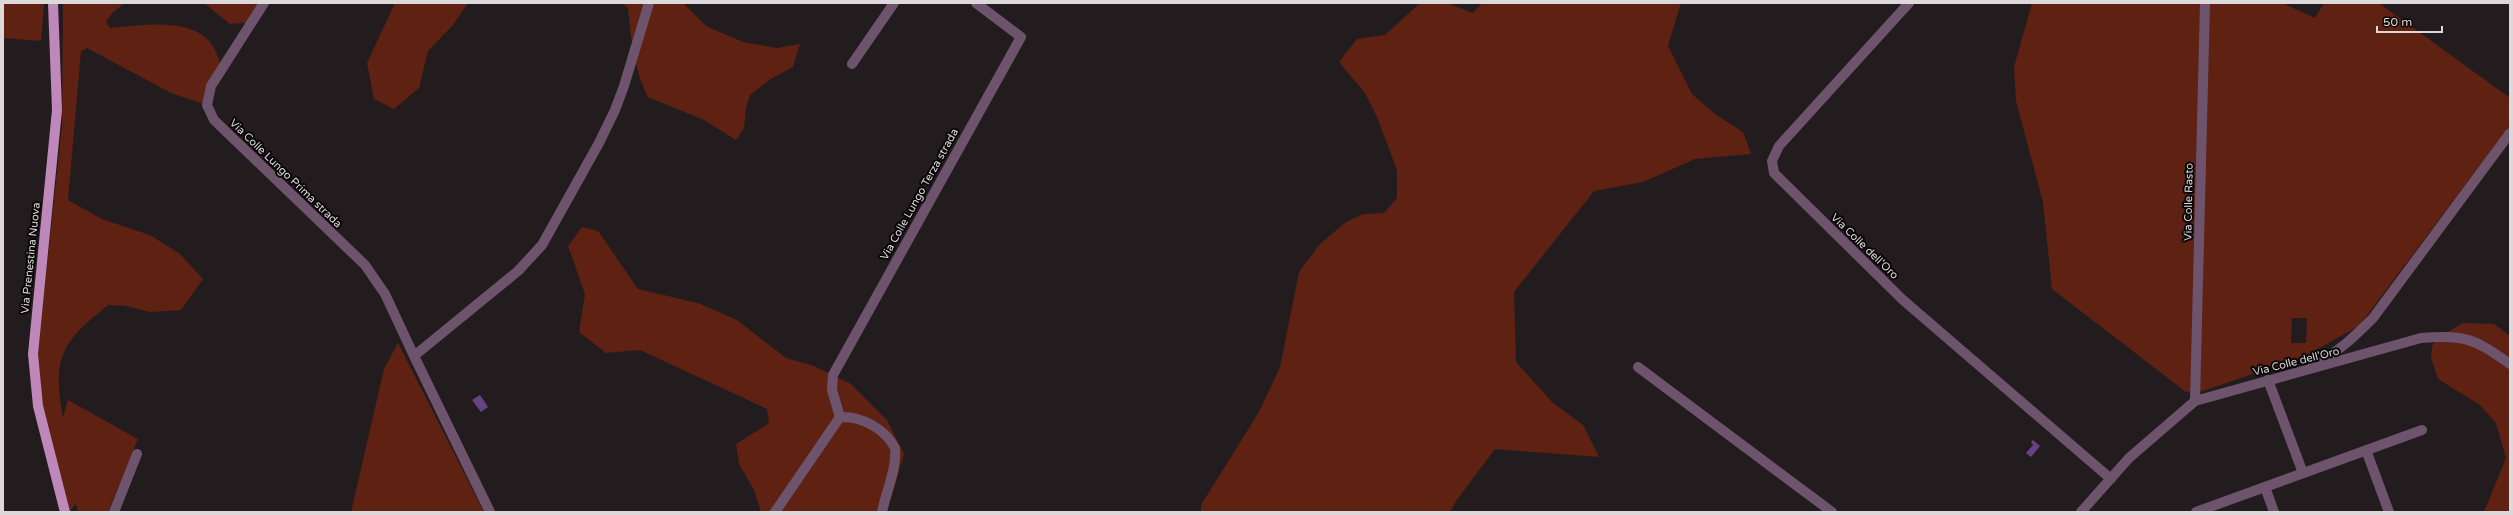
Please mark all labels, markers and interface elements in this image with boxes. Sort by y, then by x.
scale bar [2377,8,2442,34]
text: 50 m [2383,15,2412,29]
street label: Via Colle Lungo Prima strada [227,116,344,230]
street label: Via Colle Lungo Terza strada [878,126,961,262]
street label: Via Colle Rasto [2181,163,2196,241]
street label: Via Prenestina Nuova [18,202,43,314]
street label: Via Colle dell'Oro [1828,211,1901,282]
street label: Via Colle dell'Oro [2252,344,2341,379]

